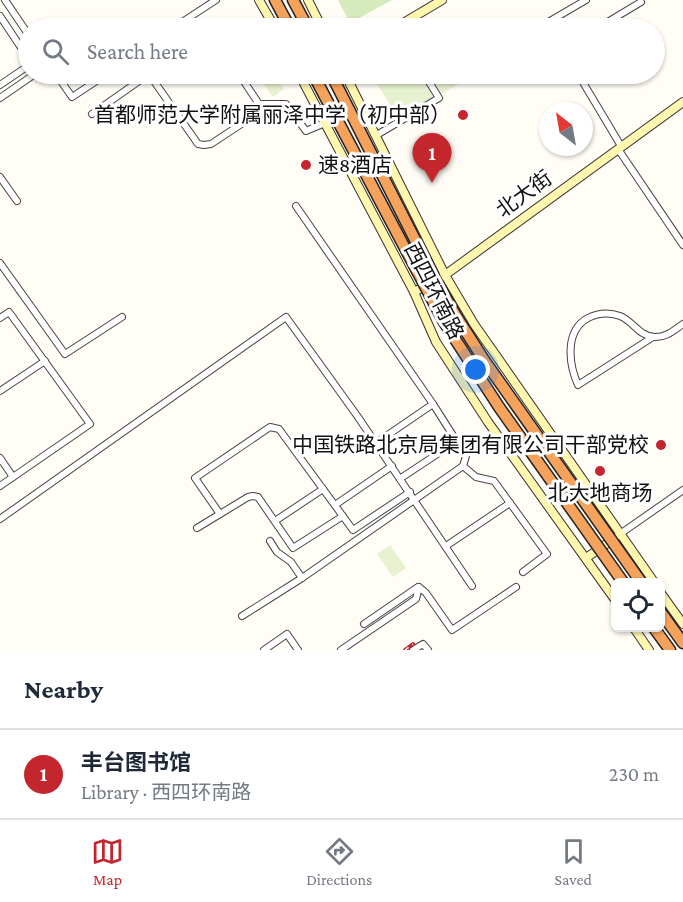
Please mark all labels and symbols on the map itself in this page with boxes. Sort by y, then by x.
north arrow [539,102,593,156]
place label: 首都师范大学附属丽泽中学（初中部） [94,103,451,127]
marker: 首都师范大学附属丽泽中学（初中部） [456,108,470,122]
pin: 1 [412,134,452,183]
place label: 速8酒店 [318,153,392,177]
marker: 速8酒店 [299,158,313,172]
street label: 北大街 [491,166,557,222]
street label: 西四环南路 [399,239,469,343]
your location [461,355,490,384]
place label: 中国铁路北京局集团有限公司干部党校 [292,433,649,457]
marker: 中国铁路北京局集团有限公司干部党校 [654,438,668,452]
marker: 北大地商场 [593,464,607,478]
place label: 北大地商场 [548,481,653,505]

